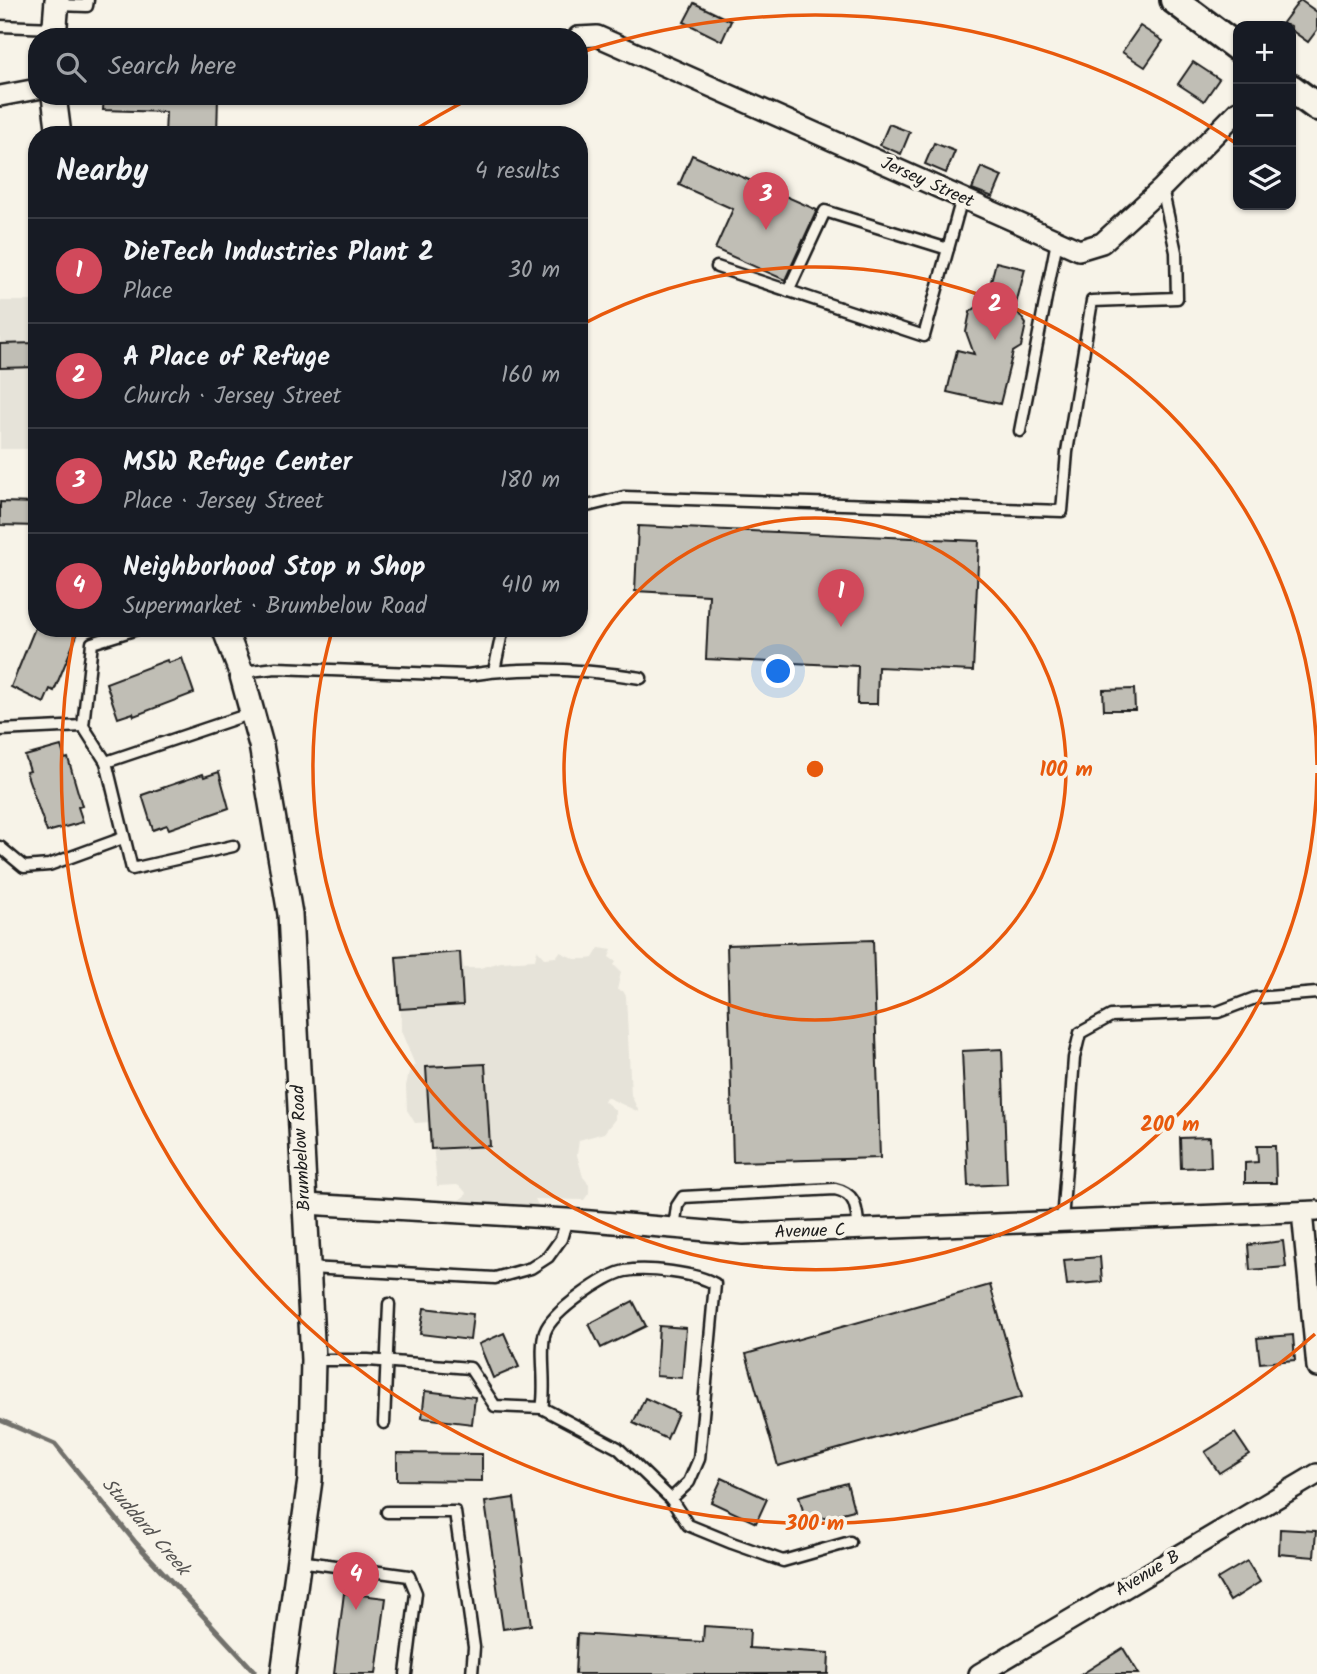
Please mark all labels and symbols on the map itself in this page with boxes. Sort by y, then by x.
street label: Jersey Street [876,150,979,217]
pin: 3 [743,172,789,230]
pin: 2 [972,282,1018,340]
pin: 1 [818,569,864,627]
your location [761,654,795,688]
text: 100 m [1039,754,1093,787]
centre of rings [803,757,827,781]
street label: Brumbelow Road [284,1083,320,1212]
text: 200 m [1140,1109,1200,1142]
street label: Avenue C [774,1216,846,1248]
water label: Studdard Creek [94,1471,198,1585]
text: 300 m [785,1508,844,1541]
street label: Avenue B [1110,1543,1186,1605]
pin: 4 [333,1552,379,1610]

